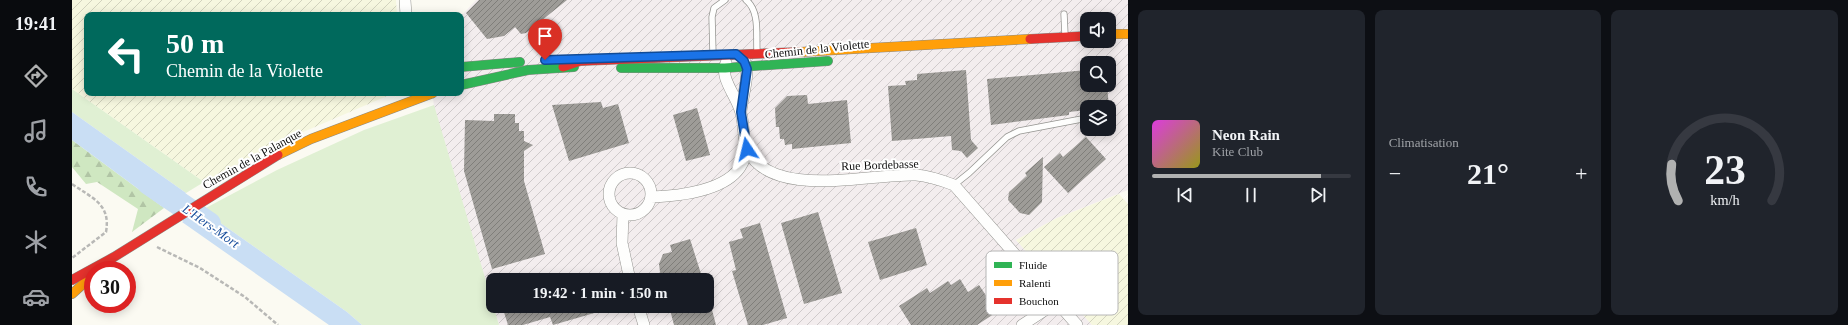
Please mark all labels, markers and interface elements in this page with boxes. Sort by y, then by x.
map controls [1080,12,1116,136]
button: sound [1080,12,1116,48]
text: 19:41 [15,14,57,34]
pin [528,19,562,60]
icon: arrive [534,25,556,47]
icon: left [100,28,152,80]
text: 50 m [166,28,224,59]
street label: Chemin de la Violette [764,37,870,61]
button: search [1080,56,1116,92]
text: Chemin de la Violette [166,61,323,81]
icon: directions [22,62,50,90]
button: layers [1080,100,1116,136]
icon: music [22,117,50,145]
street label: Chemin de la Palanque [200,126,304,192]
text: Neon Rain [1212,127,1280,143]
position arrow [726,128,768,170]
text: Climatisation [1389,135,1459,150]
text: Kite Club [1212,144,1263,159]
text: 23 [1704,146,1745,192]
street label: Rue Bordebasse [841,157,919,173]
text: 21° [1467,157,1509,190]
text: − [1389,161,1401,186]
text: + [1575,161,1587,186]
icon: phone [22,173,50,201]
icon: previous [1174,184,1196,206]
icon: pause [1240,184,1262,206]
icon: next [1307,184,1329,206]
text: km/h [1710,191,1739,207]
water label: L'Hers-Mort [179,200,242,251]
icon: climate [22,228,50,256]
legend [986,251,1118,315]
text: Fluide [1019,259,1047,271]
speed limit sign: 30 [84,261,136,313]
text: Ralenti [1019,277,1051,289]
icon: car [22,283,50,311]
text: 19:42 · 1 min · 150 m [533,285,668,301]
text: Bouchon [1019,295,1059,307]

